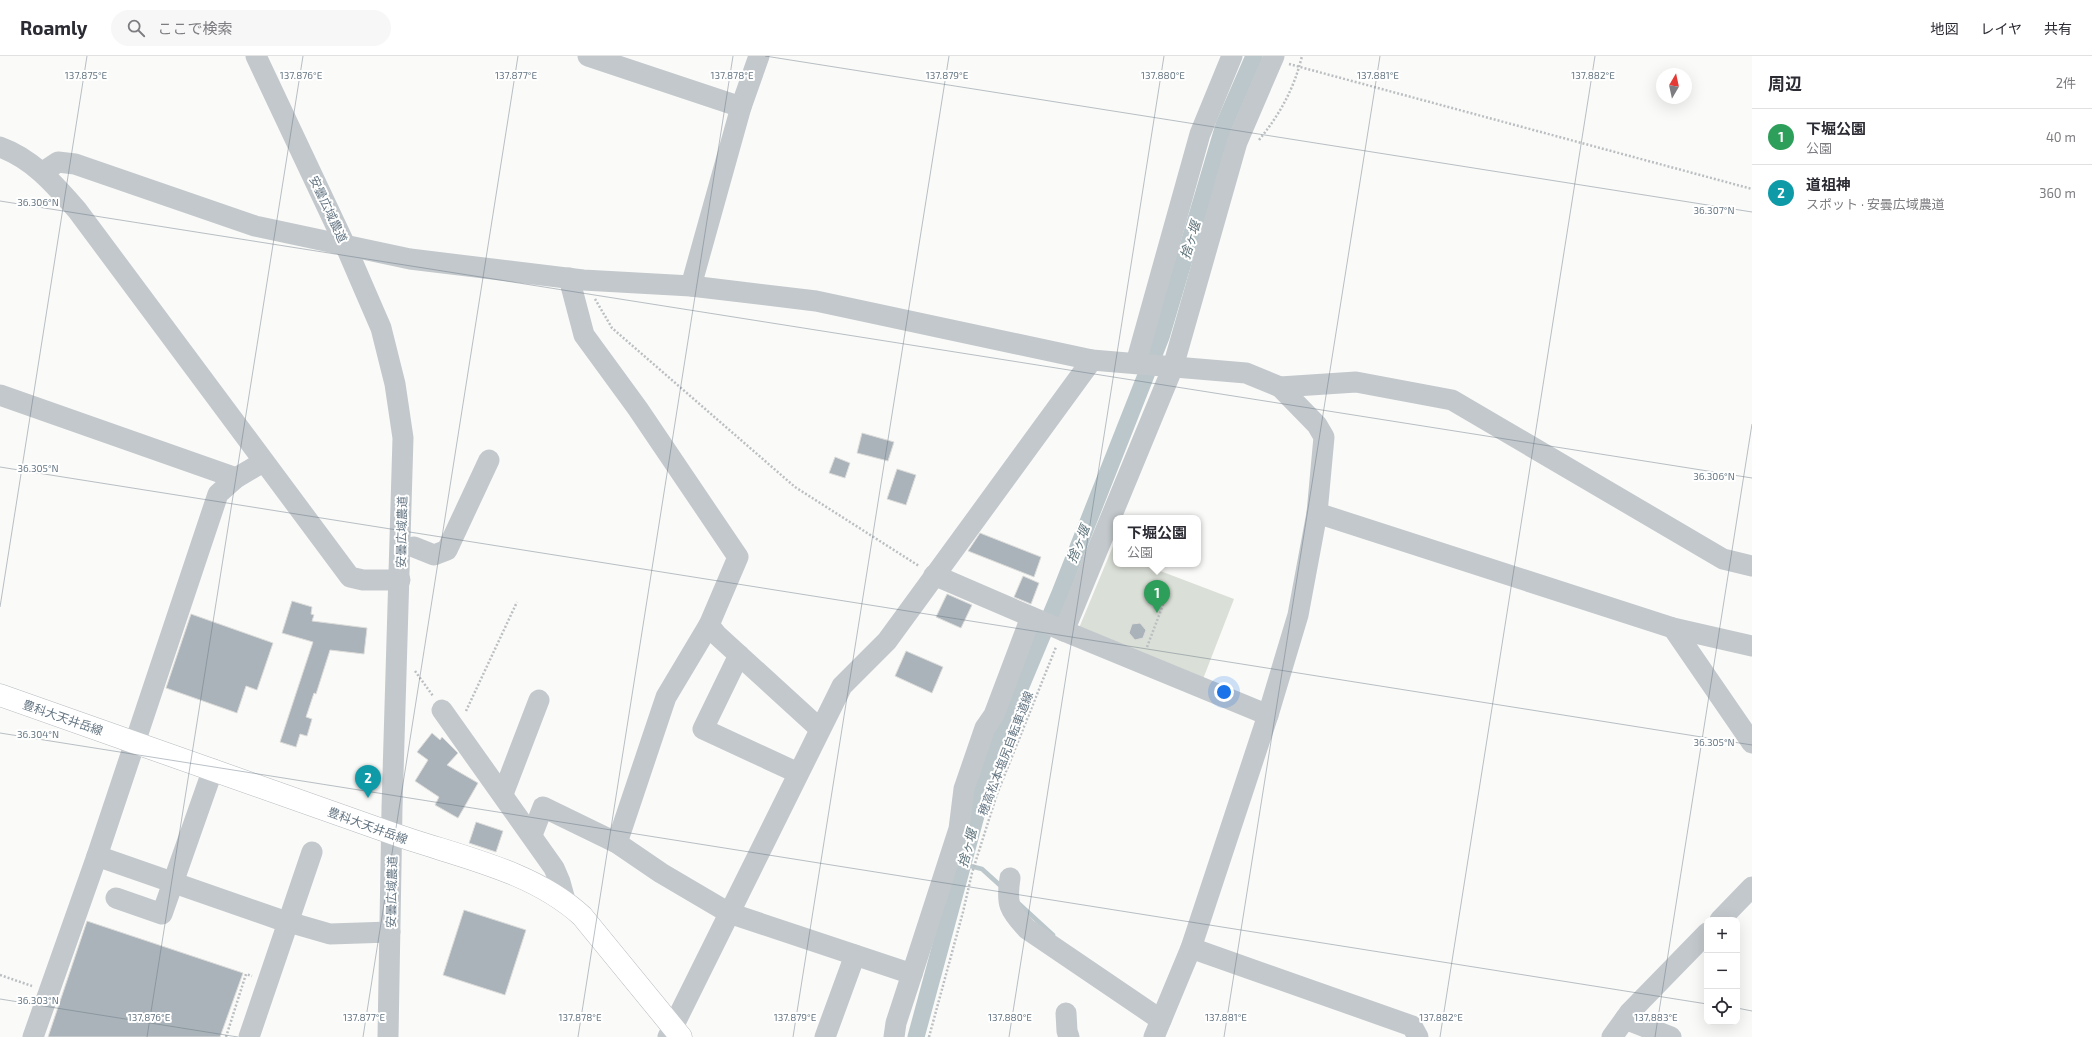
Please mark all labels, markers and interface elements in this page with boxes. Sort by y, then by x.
search box [111,10,391,46]
text: Roamly [20,16,87,39]
icon: search [125,17,147,39]
text: ここで検索 [157,19,233,37]
text: 地図 [1930,20,1958,37]
text: レイヤ [1980,20,2022,37]
text: 共有 [2044,20,2072,37]
north arrow [1656,68,1692,104]
text: 137.875°E [65,69,108,81]
text: 137.876°E [280,69,323,81]
text: 137.877°E [495,69,537,81]
text: 137.878°E [711,69,754,81]
text: 137.879°E [926,69,969,81]
text: 137.880°E [1141,69,1185,81]
text: 137.881°E [1357,69,1399,81]
text: 137.882°E [1571,69,1615,81]
text: 周辺 [1768,73,1802,93]
text: 2件 [2056,75,2076,91]
text: 下堀公園 [1806,119,1866,137]
text: 1 [1778,129,1784,145]
text: 40 m [2046,129,2076,145]
text: 公園 [1806,140,1832,156]
street label: 安曇広域農道 [307,173,351,245]
text: 道祖神 [1806,175,1851,193]
text: 2 [1777,185,1785,201]
text: 360 m [2039,185,2076,201]
text: 36.306°N [17,196,59,208]
text: スポット · 安曇広域農道 [1806,196,1945,212]
text: 36.307°N [1694,204,1734,216]
water label: 捨ヶ堰 [1177,217,1204,261]
text: 36.305°N [17,462,59,474]
text: 36.306°N [1693,470,1735,482]
street label: 安曇広域農道 [393,496,409,568]
popup [1113,515,1201,567]
water label: 捨ヶ堰 [1063,521,1093,565]
text: 下堀公園 [1127,523,1187,541]
text: 公園 [1127,544,1153,560]
pin: 1 [1144,580,1170,613]
your location [1214,682,1234,702]
street label: 穂高松本塩尻自転車道線 [975,689,1035,817]
street label: 豊科大天井岳線 [21,697,105,737]
text: 36.304°N [17,728,59,740]
text: 36.305°N [1693,736,1735,748]
pin: 2 [355,765,381,798]
street label: 豊科大天井岳線 [326,804,410,846]
water label: 捨ヶ堰 [954,825,980,869]
street label: 安曇広域農道 [383,856,399,928]
map controls [1704,917,1740,1025]
button: + [1704,917,1740,953]
button: − [1704,953,1740,989]
button: locate [1704,989,1740,1025]
text: 36.303°N [17,994,59,1006]
text: 137.876°E [128,1011,171,1023]
text: 137.877°E [343,1011,385,1023]
text: 137.878°E [559,1011,602,1023]
text: 137.879°E [774,1011,817,1023]
text: 137.880°E [988,1011,1032,1023]
text: 137.881°E [1205,1011,1247,1023]
text: 137.882°E [1419,1011,1463,1023]
text: 137.883°E [1634,1011,1678,1023]

